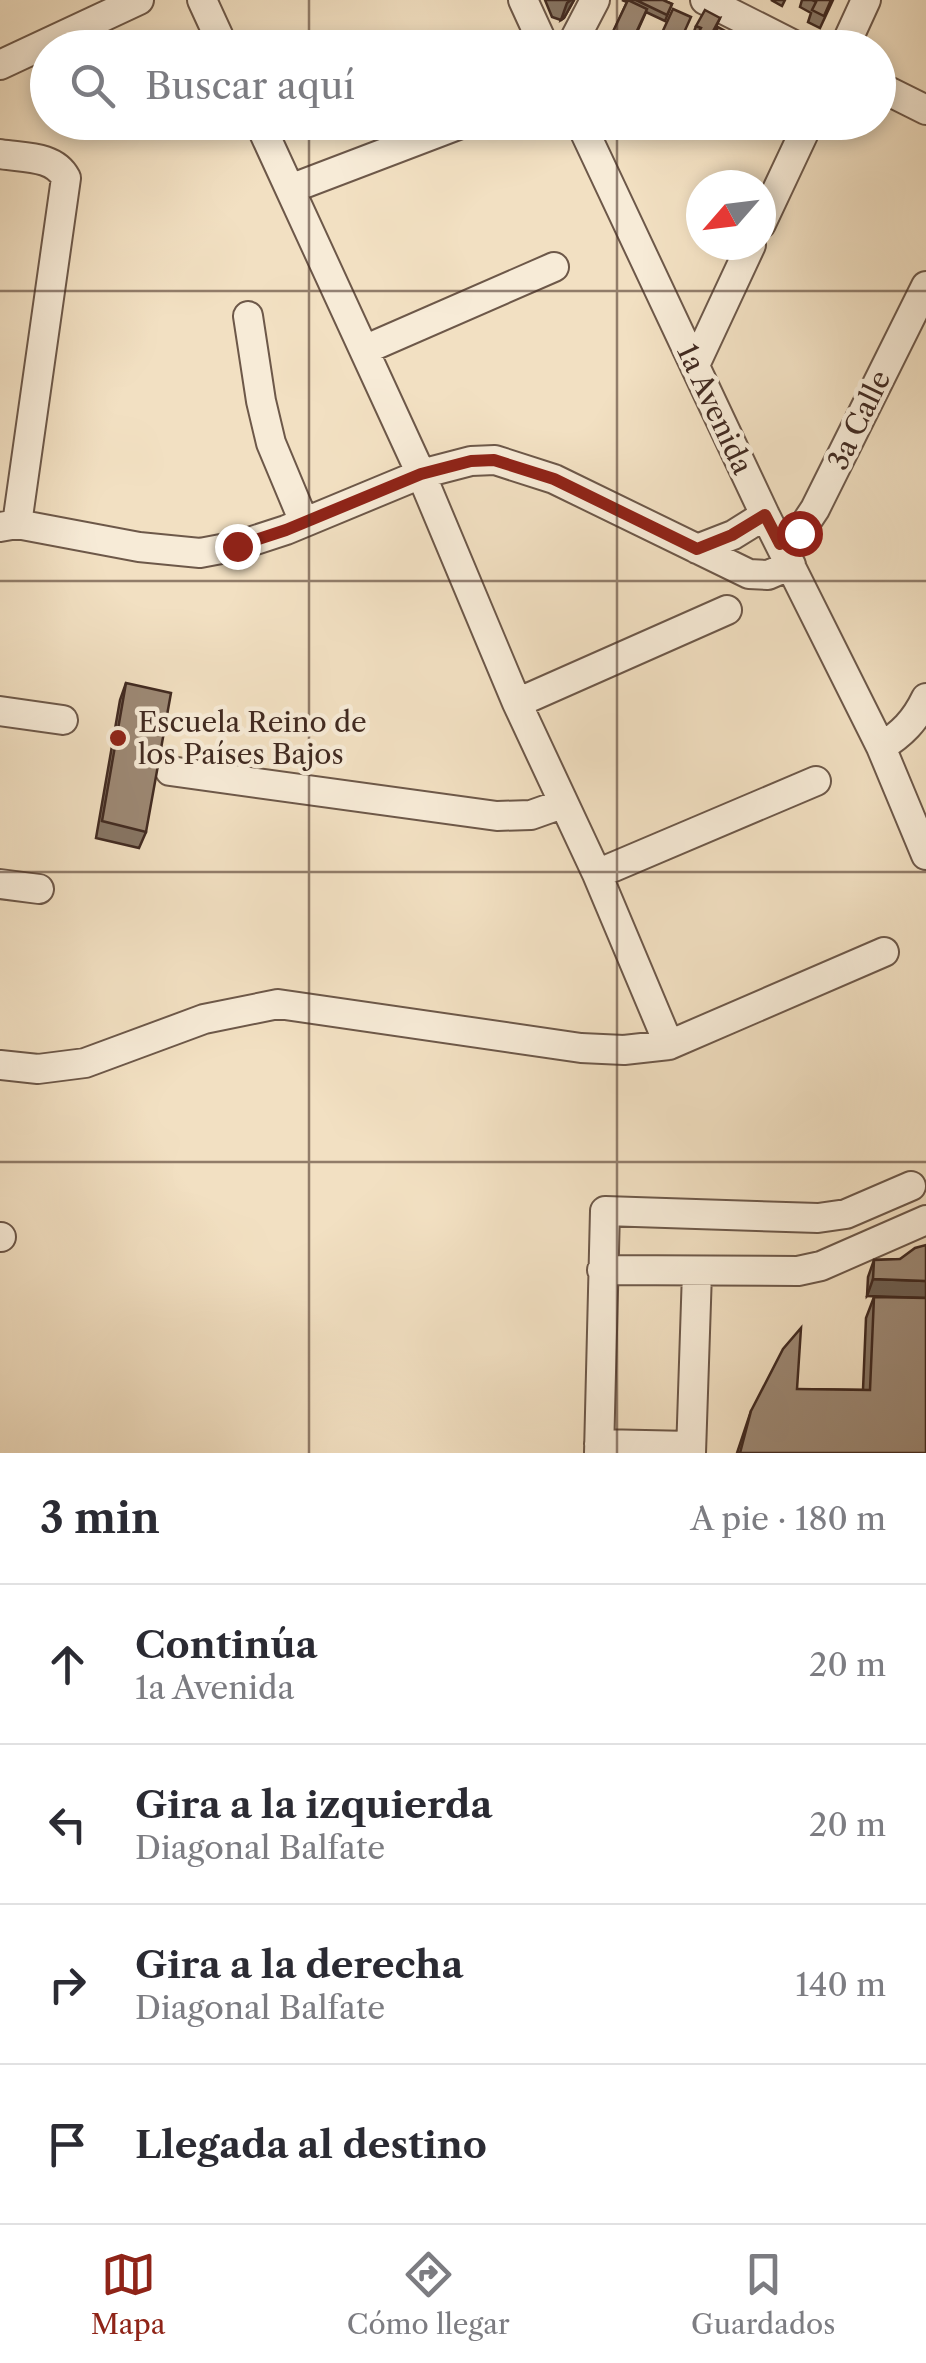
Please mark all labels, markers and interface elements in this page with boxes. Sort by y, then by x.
search box [30,30,896,140]
icon: search [65,58,120,113]
text: Buscar aquí [145,62,355,109]
north arrow [686,170,776,260]
street label: 1a Avenida [670,339,760,480]
street label: 3a Calle [820,365,898,475]
route start [777,511,823,557]
route end [215,524,261,570]
place label: Escuela Reino de los Países Bajos [138,705,367,771]
marker: Escuela Reino de los Países Bajos [107,727,129,749]
text: 3 min [40,1492,160,1544]
text: A pie · 180 m [691,1499,886,1538]
text: Continúa [135,1621,318,1668]
icon: ahead [40,1637,95,1692]
text: 20 m [809,1645,886,1684]
text: 1a Avenida [135,1668,294,1707]
text: Gira a la izquierda [135,1781,492,1828]
icon: left [40,1797,95,1852]
text: 20 m [809,1805,886,1844]
text: Diagonal Balfate [135,1828,385,1867]
text: Gira a la derecha [135,1941,463,1988]
icon: right [40,1957,95,2012]
text: 140 m [795,1965,886,2004]
text: Diagonal Balfate [135,1988,385,2027]
icon: arrive [40,2117,95,2172]
text: Llegada al destino [135,2121,487,2168]
tab: Mapa [91,2247,166,2341]
tab: Cómo llegar [347,2247,510,2341]
tab: Guardados [691,2247,835,2341]

